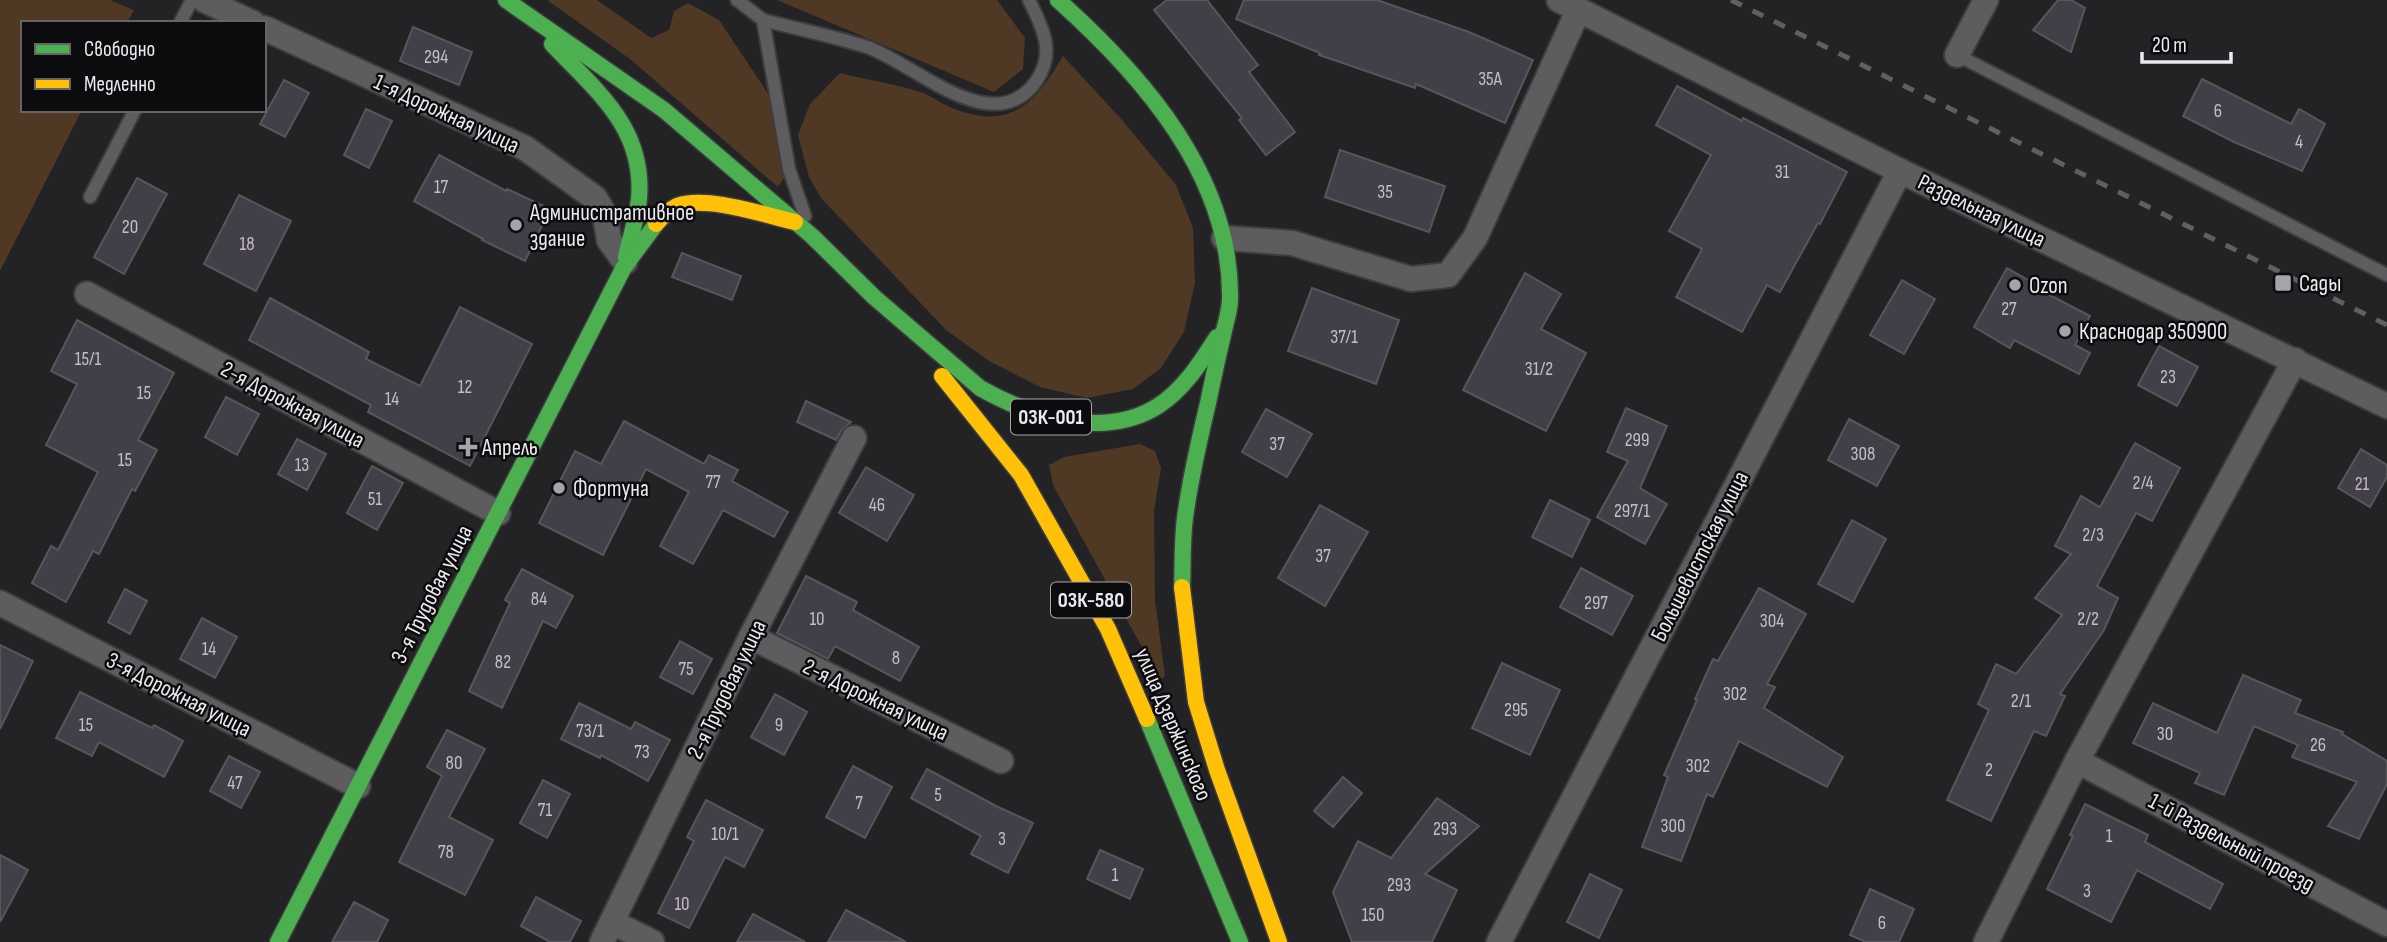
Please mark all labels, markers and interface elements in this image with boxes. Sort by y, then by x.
legend [21,21,266,112]
scale bar [2142,21,2231,65]
text: 20 m [2152,33,2187,58]
text: Свободно [84,37,155,62]
house number: 294 [424,46,448,69]
street label: 1-я Дорожная улица [369,68,524,160]
house number: 35А [1478,68,1503,91]
text: Медленно [84,72,156,97]
house number: 6 [2214,100,2222,123]
house number: 4 [2295,131,2303,154]
house number: 31 [1775,161,1790,184]
street label: Раздельная улица [1913,168,2050,254]
house number: 17 [434,176,449,199]
house number: 35 [1377,181,1393,204]
place label: Административное здание [529,199,694,253]
house number: 20 [122,216,138,239]
marker: Административное здание [508,217,524,233]
house number: 18 [240,233,254,256]
place label: Сады [2299,270,2341,298]
place label: Ozon [2029,272,2068,300]
marker: Сады [2273,273,2293,293]
marker: Ozon [2007,277,2023,293]
house number: 27 [2001,298,2017,321]
place label: Краснодар 350900 [2079,318,2227,346]
marker: Краснодар 350900 [2057,323,2073,339]
house number: 37/1 [1330,326,1358,349]
house number: 15/1 [75,348,102,371]
street label: 2-я Дорожная улица [216,355,369,454]
house number: 31/2 [1525,358,1553,381]
house number: 23 [2160,366,2176,389]
house number: 12 [458,376,472,399]
house number: 15 [137,382,151,405]
house number: 14 [385,388,399,411]
road number: 03К-001 [1011,400,1091,434]
house number: 299 [1625,429,1649,452]
house number: 37 [1269,433,1285,456]
place label: Апрель [481,434,538,462]
marker: Апрель [460,439,476,455]
house number: 308 [1851,443,1875,466]
house number: 15 [118,449,132,472]
house number: 13 [295,454,309,477]
street label: Большевистская улица [1645,467,1755,646]
house number: 77 [705,471,721,494]
house number: 2/4 [2132,472,2154,495]
house number: 21 [2355,473,2370,496]
place label: Фортуна [573,475,649,503]
marker: Фортуна [551,480,567,496]
house number: 51 [368,488,382,511]
house number: 46 [869,494,885,517]
house number: 297/1 [1614,500,1650,523]
street label: 3-я Трудовая улица [385,521,479,668]
house number: 2/3 [2082,524,2104,547]
house number: 37 [1315,545,1331,568]
road number: 03К-580 [1051,582,1131,618]
house number: 84 [531,588,547,611]
house number: 297 [1584,592,1608,615]
house number: 10 [809,608,825,631]
house number: 2/2 [2077,608,2099,631]
house number: 304 [1760,610,1784,633]
street label: 2-я Трудовая улица [681,615,773,764]
house number: 14 [202,638,216,661]
street label: улица Дзержинского [1128,644,1218,805]
street label: 3-я Дорожная улица [101,646,256,743]
house number: 8 [892,647,900,670]
house number: 82 [495,651,511,674]
street label: 2-я Дорожная улица [798,653,953,747]
house number: 75 [678,658,694,681]
house number: 302 [1723,683,1747,706]
house number: 2/1 [2011,690,2032,713]
house number: 295 [1504,699,1528,722]
house number: 15 [79,714,93,737]
house number: 9 [775,714,783,737]
house number: 73/1 [576,720,604,743]
house number: 30 [2157,723,2173,746]
house number: 26 [2310,734,2326,757]
house number: 73 [634,741,650,764]
house number: 80 [446,752,462,775]
house number: 302 [1686,755,1710,778]
house number: 2 [1985,759,1993,782]
house number: 47 [227,772,243,795]
house number: 5 [934,784,942,807]
street label: 1-й Раздельный проезд [2144,787,2319,898]
house number: 7 [855,792,863,815]
house number: 71 [538,799,553,822]
house number: 300 [1661,815,1685,838]
house number: 293 [1433,818,1457,841]
house number: 10/1 [711,823,739,846]
house number: 1 [2106,825,2113,848]
house number: 3 [998,828,1006,851]
house number: 78 [438,841,454,864]
house number: 1 [1112,864,1119,887]
house number: 293 [1387,874,1411,897]
house number: 3 [2083,880,2091,903]
house number: 10 [674,893,690,916]
house number: 150 [1362,904,1384,927]
house number: 6 [1878,912,1886,935]

